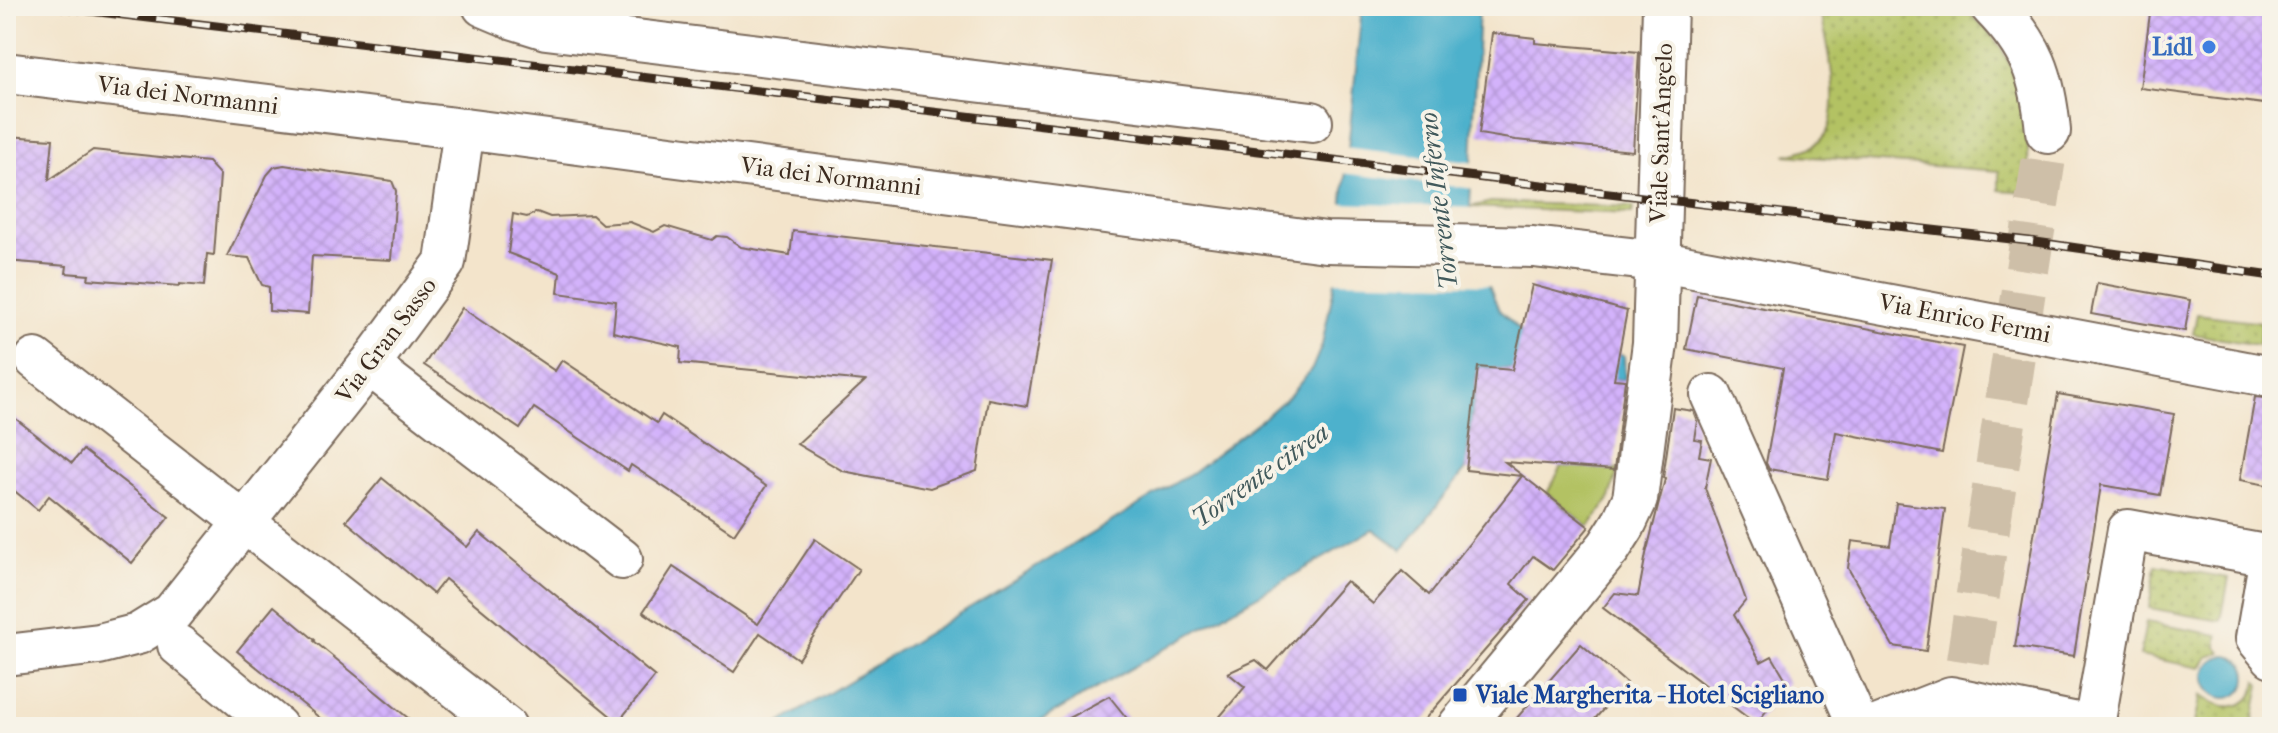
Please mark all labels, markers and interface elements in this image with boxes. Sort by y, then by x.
place label: Lidl [2152,33,2193,61]
marker: Lidl [2200,38,2218,56]
street label: Viale Sant'Angelo [1644,43,1678,224]
street label: Via dei Normanni [95,70,280,120]
water label: Torrente Inferno [1412,110,1465,291]
street label: Via dei Normanni [738,151,923,201]
street label: Via Gran Sasso [329,272,442,409]
street label: Via Enrico Fermi [1876,287,2053,348]
water label: Torrente citrea [1186,417,1335,534]
place label: Viale Margherita - Hotel Scigliano [1475,681,1824,709]
marker: Viale Margherita - Hotel Scigliano [1451,686,1469,704]

